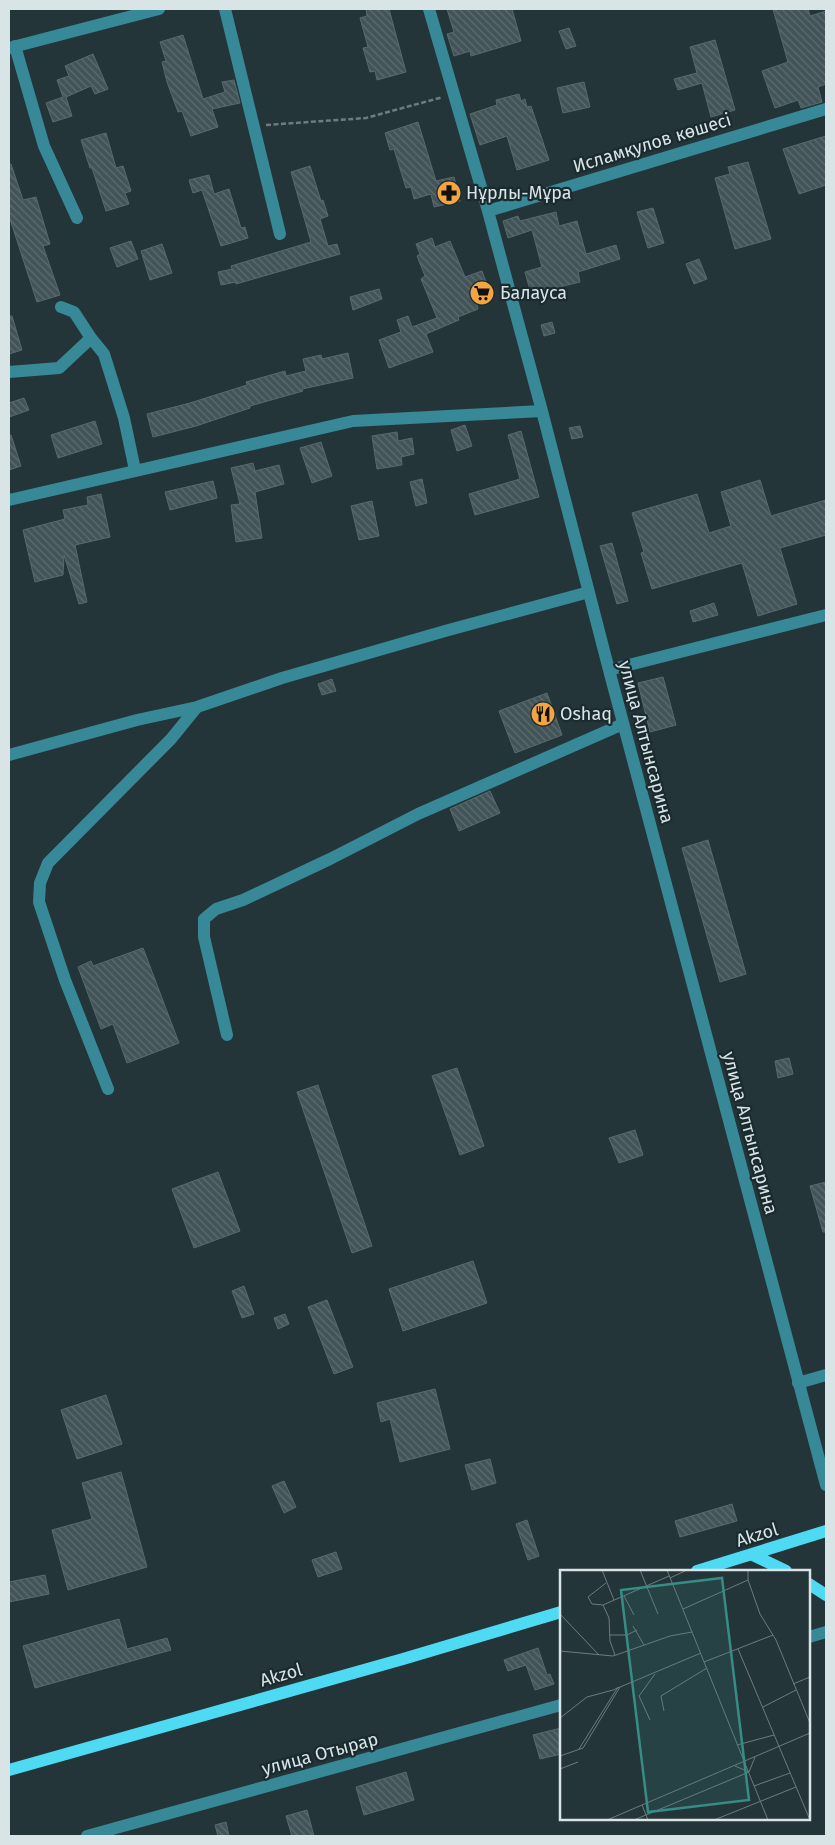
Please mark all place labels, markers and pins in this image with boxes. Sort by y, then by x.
pharmacy icon: Нұрлы-Мұра [436,180,462,206]
place label: Нұрлы-Мұра [466,182,572,204]
supermarket icon: Балауса [469,280,495,306]
place label: Балауса [500,282,567,304]
restaurant icon: Oshaq [530,701,556,727]
place label: Oshaq [560,703,612,725]

